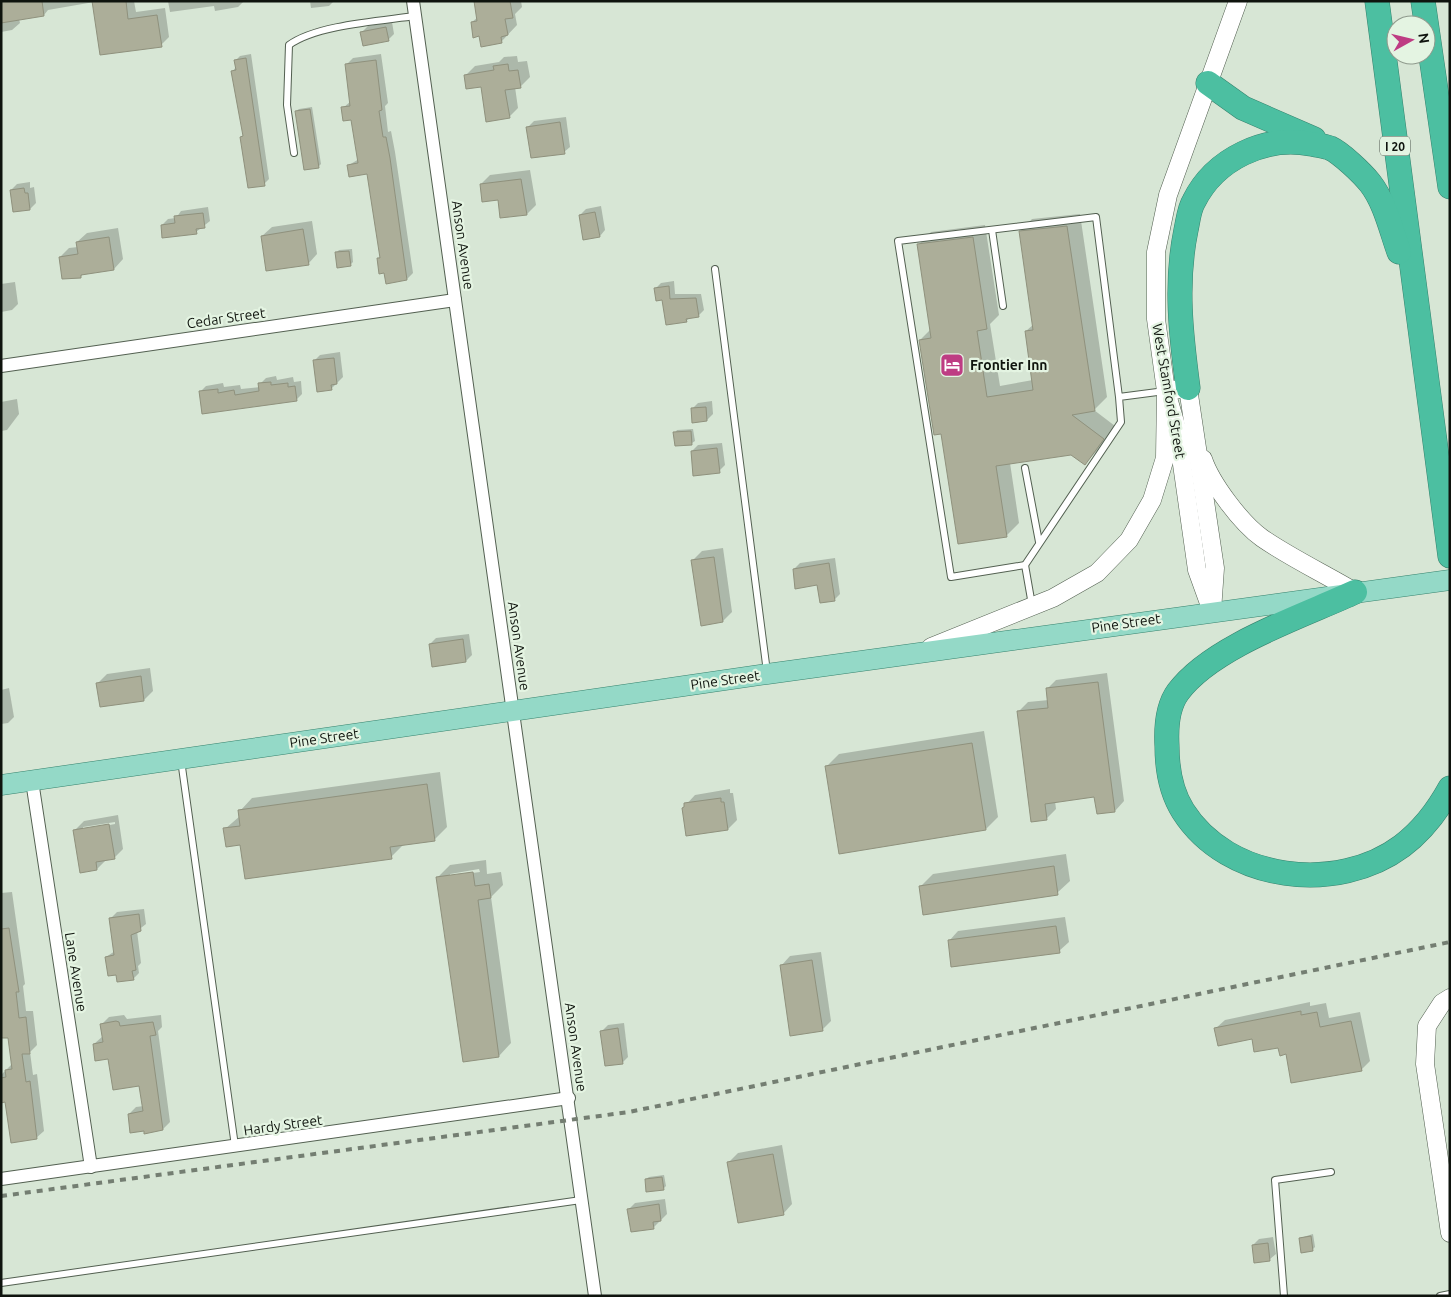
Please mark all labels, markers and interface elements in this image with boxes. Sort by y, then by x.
north arrow [1386,15,1436,65]
text: N [1415,32,1433,44]
road number: I 20 [1380,136,1410,156]
street label: Anson Avenue [449,199,477,291]
street label: Cedar Street [186,304,267,331]
street label: West Stamford Street [1149,322,1189,460]
hotel icon: Frontier Inn [939,352,965,378]
place label: Frontier Inn [970,357,1048,373]
street label: Anson Avenue [505,600,533,692]
street label: Pine Street [1090,610,1162,636]
street label: Pine Street [689,667,761,693]
street label: Pine Street [288,725,360,751]
street label: Lane Avenue [62,931,90,1013]
street label: Anson Avenue [562,1001,590,1093]
street label: Hardy Street [243,1111,324,1138]

